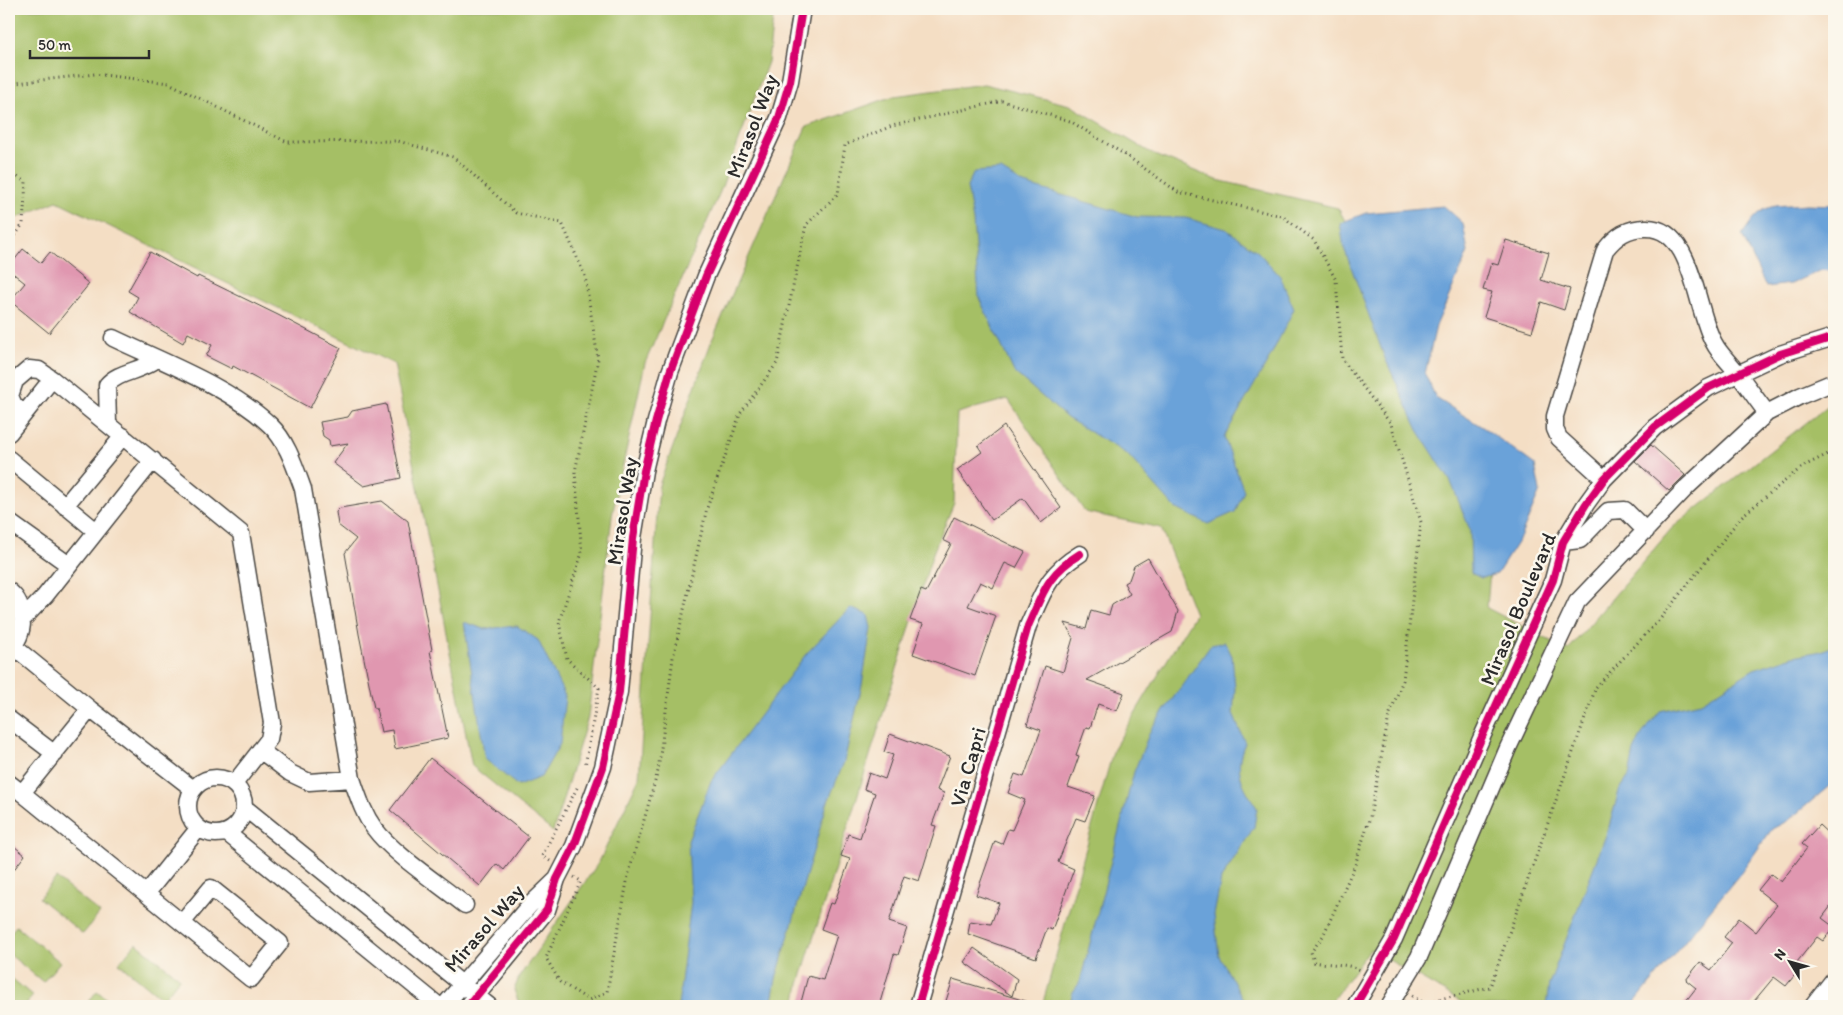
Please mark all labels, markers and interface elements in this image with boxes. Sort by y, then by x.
scale bar [30,28,149,60]
text: 50 m [38,36,71,54]
street label: Mirasol Way [720,70,783,181]
street label: Mirasol Way [601,455,642,567]
street label: Mirasol Boulevard [1474,528,1561,689]
street label: Via Capri [944,724,991,810]
street label: Mirasol Way [438,878,529,977]
north arrow [1766,938,1816,988]
text: N [1770,946,1790,963]

